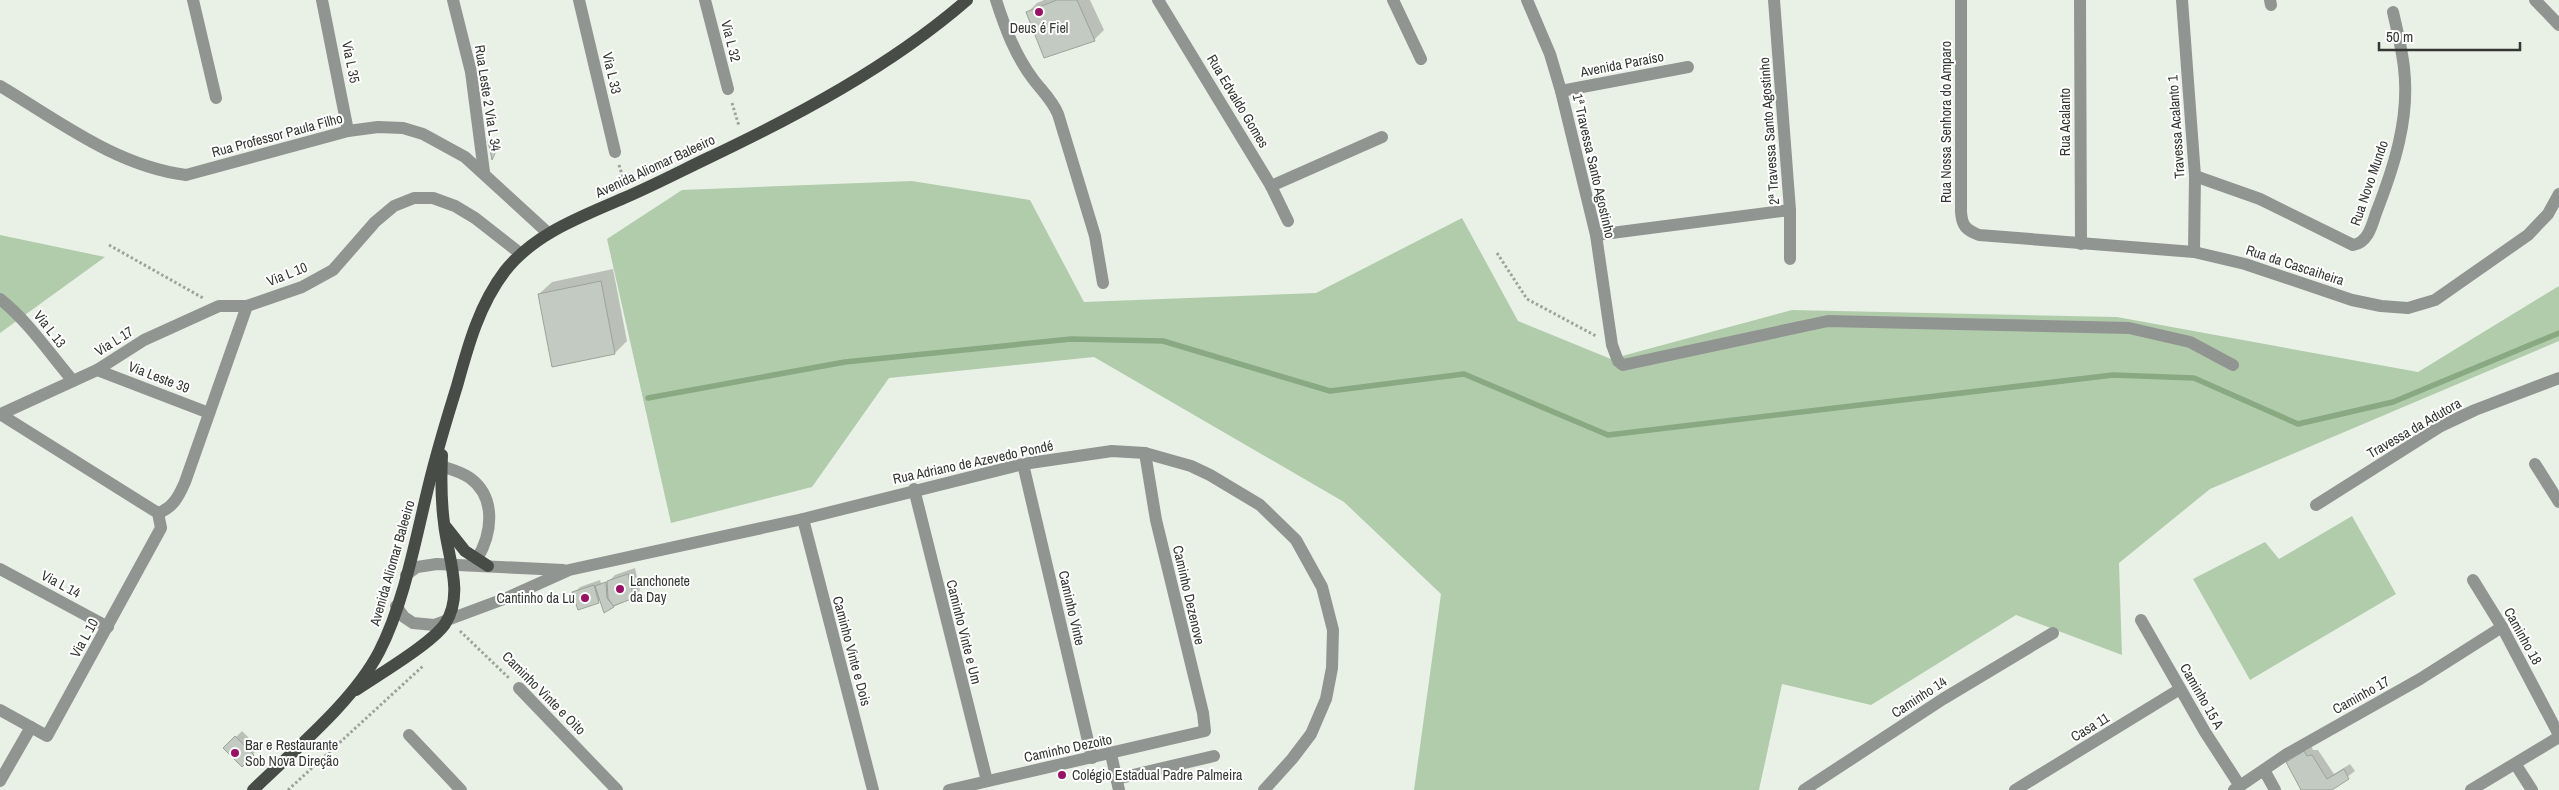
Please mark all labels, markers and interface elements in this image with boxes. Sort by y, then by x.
marker: Deus é Fiel [1033,6,1045,18]
street label: Via L 32 [717,18,745,64]
place label: Deus é Fiel [1010,19,1068,37]
scale bar [2379,20,2520,52]
text: 50 m [2386,26,2413,47]
street label: Via L 35 [338,40,364,84]
street label: Rua Nossa Senhora do Amparo [1937,41,1955,203]
street label: Rua Leste 2 Via L 34 [471,44,505,153]
street label: Avenida Paraíso [1578,47,1665,81]
street label: Via L 33 [598,50,626,96]
street label: Rua Edvaldo Gomes [1203,51,1273,151]
street label: 2ª Travessa Santo Agostinho [1755,57,1783,205]
street label: Travessa Acalanto 1 [2163,74,2189,179]
street label: Rua Acalanto [2056,88,2074,156]
street label: 1ª Travessa Santo Agostinho [1569,92,1619,240]
street label: Rua Professor Paula Filho [210,109,344,161]
street label: Avenida Aliomar Baleeiro [591,130,718,202]
street label: Rua Novo Mundo [2346,138,2392,228]
street label: Rua da Cascaiheira [2244,241,2347,290]
street label: Via L 10 [264,258,310,290]
street label: Via L 13 [30,307,70,351]
street label: Via L 17 [91,322,137,360]
street label: Via Leste 39 [126,357,192,397]
street label: Travessa da Adutora [2364,394,2465,462]
street label: Rua Adriano de Azevedo Pondé [891,436,1055,488]
street label: Avenida Aliomar Baleeiro [365,498,419,629]
street label: Caminho Dezenove [1169,544,1209,646]
street label: Via L 14 [38,566,84,602]
street label: Caminho Vinte [1055,569,1089,647]
place label: Lanchonete da Day [630,572,690,606]
street label: Caminho Vinte e Um [942,578,986,686]
marker: Lanchonete da Day [614,583,626,595]
place label: Cantinho da Lu [496,589,575,607]
marker: Cantinho da Lu [579,592,591,604]
street label: Caminho Vinte e Dois [829,594,875,708]
street label: Caminho 18 [2500,604,2546,668]
street label: Via L 10 [66,615,102,661]
street label: Caminho Vinte e Oito [498,647,590,739]
street label: Caminho 15 A [2176,660,2228,732]
street label: Caminho 14 [1888,672,1951,722]
street label: Caminho 17 [2329,672,2393,718]
street label: Casa 11 [2067,708,2113,746]
street label: Caminho Dezoito [1022,730,1114,766]
place label: Bar e Restaurante Sob Nova Direção [245,736,339,770]
marker: Bar e Restaurante Sob Nova Direção [229,747,241,759]
place label: Colégio Estadual Padre Palmeira [1072,766,1243,784]
marker: Colégio Estadual Padre Palmeira [1056,769,1068,781]

